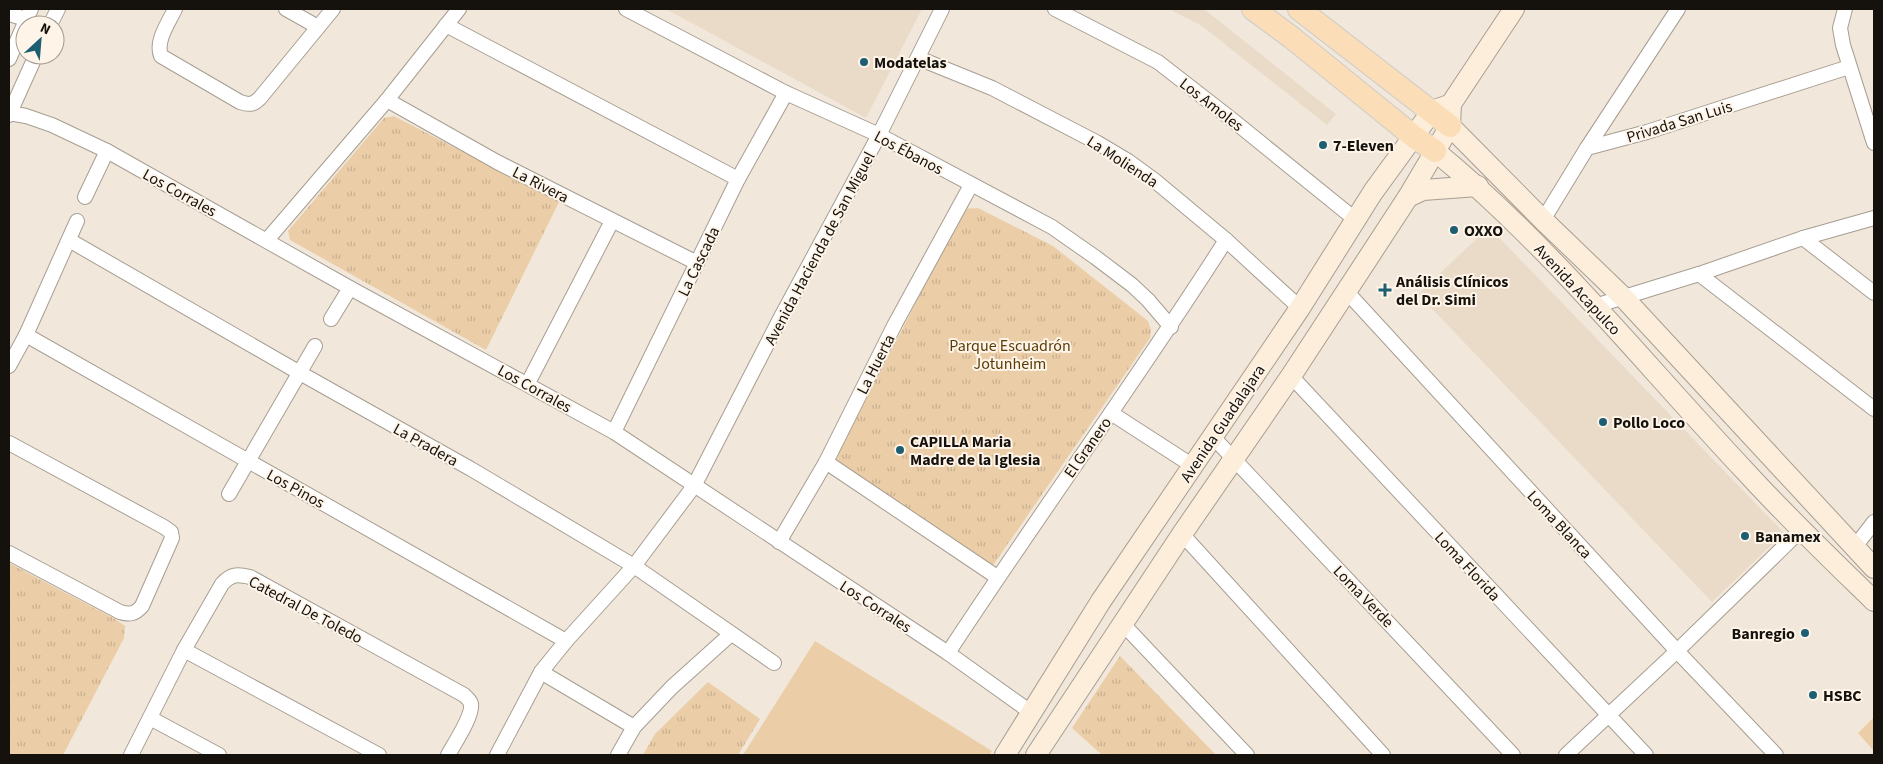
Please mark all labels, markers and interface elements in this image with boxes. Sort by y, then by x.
north arrow [15,15,65,65]
text: N [37,18,54,40]
place label: Modatelas [874,52,947,74]
marker: Modatelas [858,56,870,68]
street label: Los Amoles [1175,73,1248,137]
street label: Privada San Luis [1624,95,1735,148]
street label: Los Ébanos [870,125,947,180]
street label: La Molienda [1082,131,1162,193]
place label: 7-Eleven [1333,135,1394,157]
marker: 7-Eleven [1317,139,1329,151]
street label: Avenida Hacienda de San Miguel [759,148,880,349]
street label: La Rivera [509,161,573,208]
street label: Los Corrales [139,164,221,222]
place label: OXXO [1464,220,1503,242]
street label: La Cascada [673,223,725,300]
marker: OXXO [1448,224,1460,236]
street label: Avenida Acapulco [1529,239,1626,340]
place label: Análisis Clínicos del Dr. Simi [1395,271,1508,311]
marker: Análisis Clínicos del Dr. Simi [1378,283,1392,297]
street label: La Huerta [851,331,900,398]
park label: Parque Escuadrón Jotunheim [949,335,1071,375]
street label: Los Corrales [494,360,576,418]
street label: Avenida Guadalajara [1175,360,1270,487]
place label: Pollo Loco [1613,412,1685,434]
street label: El Granero [1059,413,1117,482]
marker: Pollo Loco [1597,416,1609,428]
street label: La Pradera [389,418,462,472]
place label: CAPILLA Maria Madre de la Iglesia [910,431,1041,471]
marker: CAPILLA Maria Madre de la Iglesia [894,444,906,456]
street label: Los Pinos [263,464,329,514]
street label: Loma Blanca [1522,486,1597,564]
place label: Banamex [1755,526,1821,548]
street label: Loma Florida [1429,527,1505,606]
marker: Banamex [1739,530,1751,542]
street label: Loma Verde [1328,561,1399,633]
street label: Catedral De Toledo [245,571,366,649]
street label: Los Corrales [835,575,916,638]
place label: Banregio [1732,623,1795,645]
marker: Banregio [1799,627,1811,639]
place label: HSBC [1823,685,1862,707]
marker: HSBC [1807,689,1819,701]

